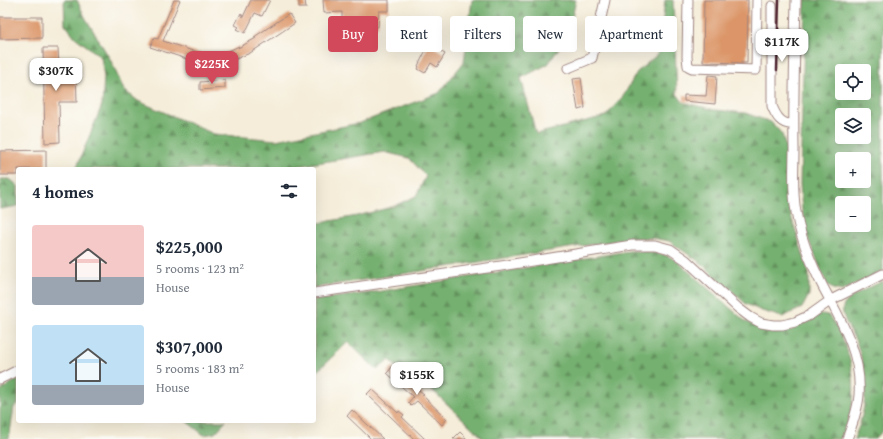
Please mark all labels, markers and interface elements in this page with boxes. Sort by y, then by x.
chip: Buy [328,16,378,52]
chip: Rent [386,16,442,52]
chip: Filters [450,16,515,52]
chip: New [523,16,577,52]
chip: Apartment [585,16,677,52]
pin: $117K [754,29,810,63]
text: $117K [764,32,800,51]
pin: $225K [184,51,240,85]
text: $225K [194,54,230,73]
pin: $307K [28,58,84,92]
text: $307K [38,61,74,80]
map controls [835,64,871,232]
button: locate [835,64,871,100]
button: layers [835,108,871,144]
button: + [835,152,871,188]
text: 4 homes [32,179,94,204]
icon: filters [278,180,300,202]
button: − [835,196,871,232]
text: $225,000 [156,234,222,259]
icon: home [64,241,112,289]
text: 5 rooms · 123 m² [156,259,244,278]
text: House [156,278,190,297]
text: $307,000 [156,334,222,359]
icon: home [64,341,112,389]
text: 5 rooms · 183 m² [156,359,244,378]
pin: $155K [389,362,445,396]
text: $155K [399,365,435,384]
text: House [156,378,190,397]

